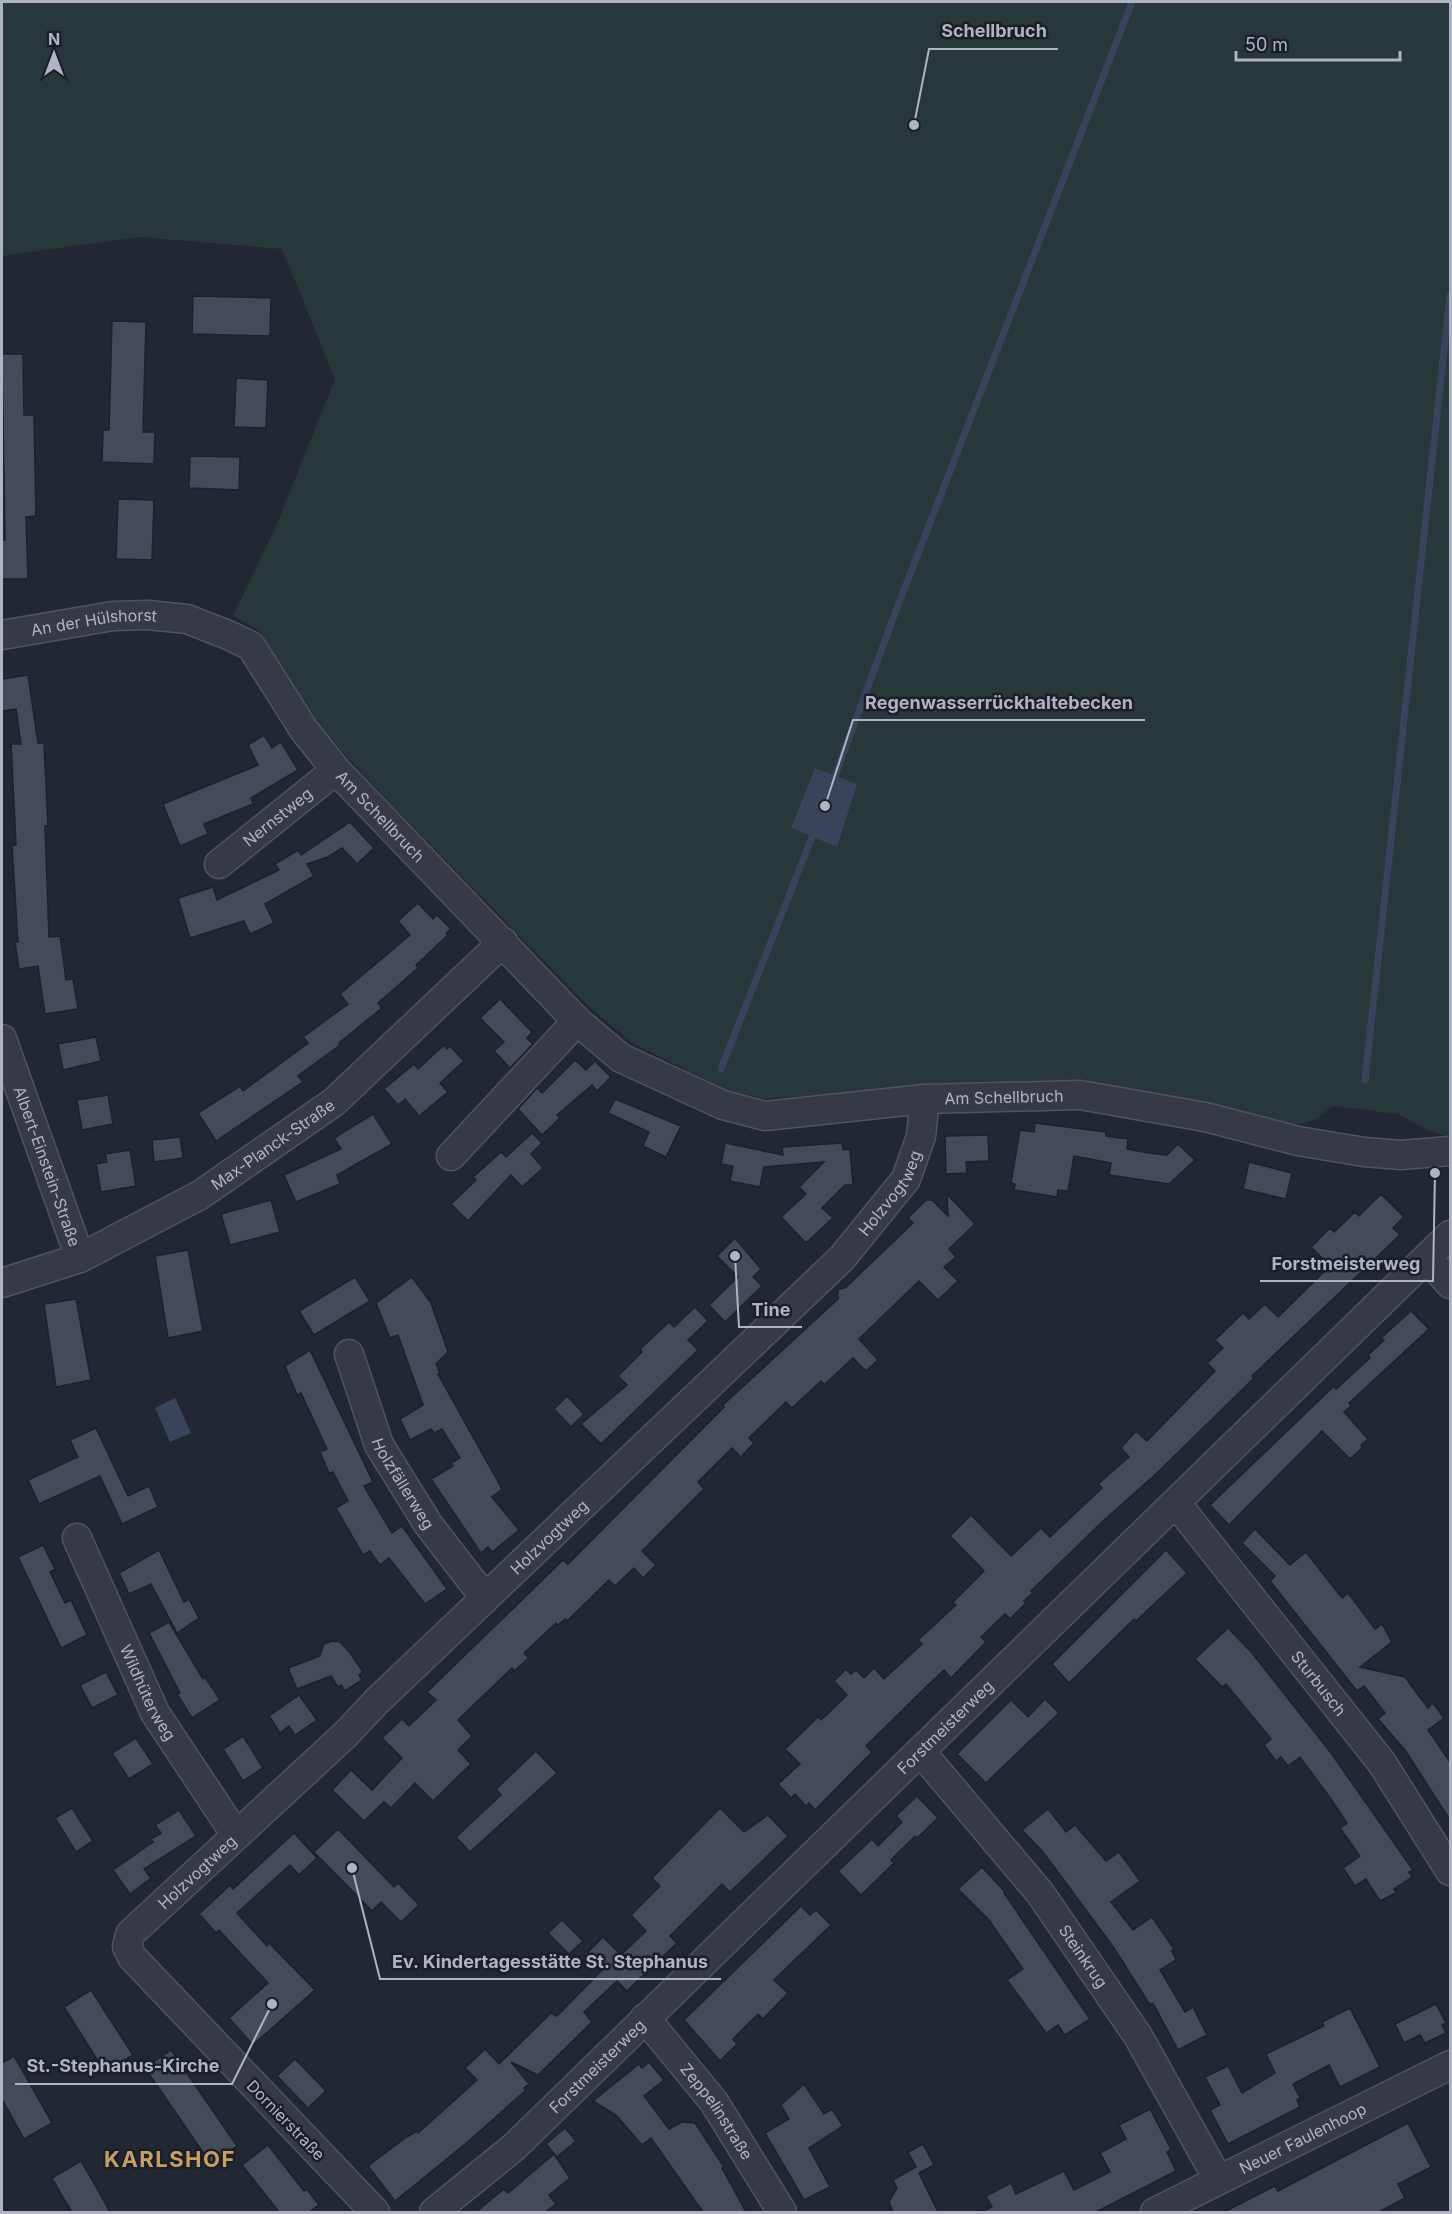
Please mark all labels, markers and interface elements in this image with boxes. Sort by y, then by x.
callout: Schellbruch [929,13,1058,49]
text: Schellbruch [941,20,1047,41]
north arrow [24,24,84,84]
scale bar [1236,24,1400,62]
text: N [48,29,60,49]
text: 50 m [1245,34,1288,55]
street label: An der Hülshorst [29,605,158,640]
callout: Regenwasserrückhaltebecken [853,684,1145,720]
text: Regenwasserrückhaltebecken [865,692,1133,713]
street label: Am Schellbruch [332,766,429,866]
street label: Nernstweg [239,783,316,851]
street label: Albert-Einstein-Straße [10,1083,85,1249]
street label: Am Schellbruch [944,1085,1064,1108]
street label: Max-Planck-Straße [207,1095,338,1194]
street label: Holzvogtweg [854,1148,925,1240]
callout: Forstmeisterweg [1260,1245,1433,1281]
text: Forstmeisterweg [1272,1253,1420,1274]
callout: Tine [739,1291,802,1327]
text: Tine [752,1299,791,1320]
street label: Holzfällerweg [367,1435,439,1533]
street label: Holzvogtweg [506,1496,592,1579]
street label: Wildhüterweg [116,1641,180,1744]
street label: Sturbusch [1287,1647,1351,1720]
street label: Forstmeisterweg [893,1676,997,1778]
street label: Holzvogtweg [154,1831,240,1913]
street label: Steinkrug [1055,1921,1112,1991]
callout: Ev. Kindertagesstätte St. Stephanus [380,1943,721,1979]
text: Ev. Kindertagesstätte St. Stephanus [392,1951,708,1972]
street label: Forstmeisterweg [545,2015,649,2117]
callout: St.-Stephanus-Kirche [15,2048,232,2084]
text: St.-Stephanus-Kirche [26,2055,220,2076]
street label: Zeppelinstraße [676,2059,757,2163]
street label: Dornierstraße [243,2076,329,2164]
street label: Neuer Faulenhoop [1236,2098,1369,2178]
district label: KARLSHOF [104,2146,236,2172]

